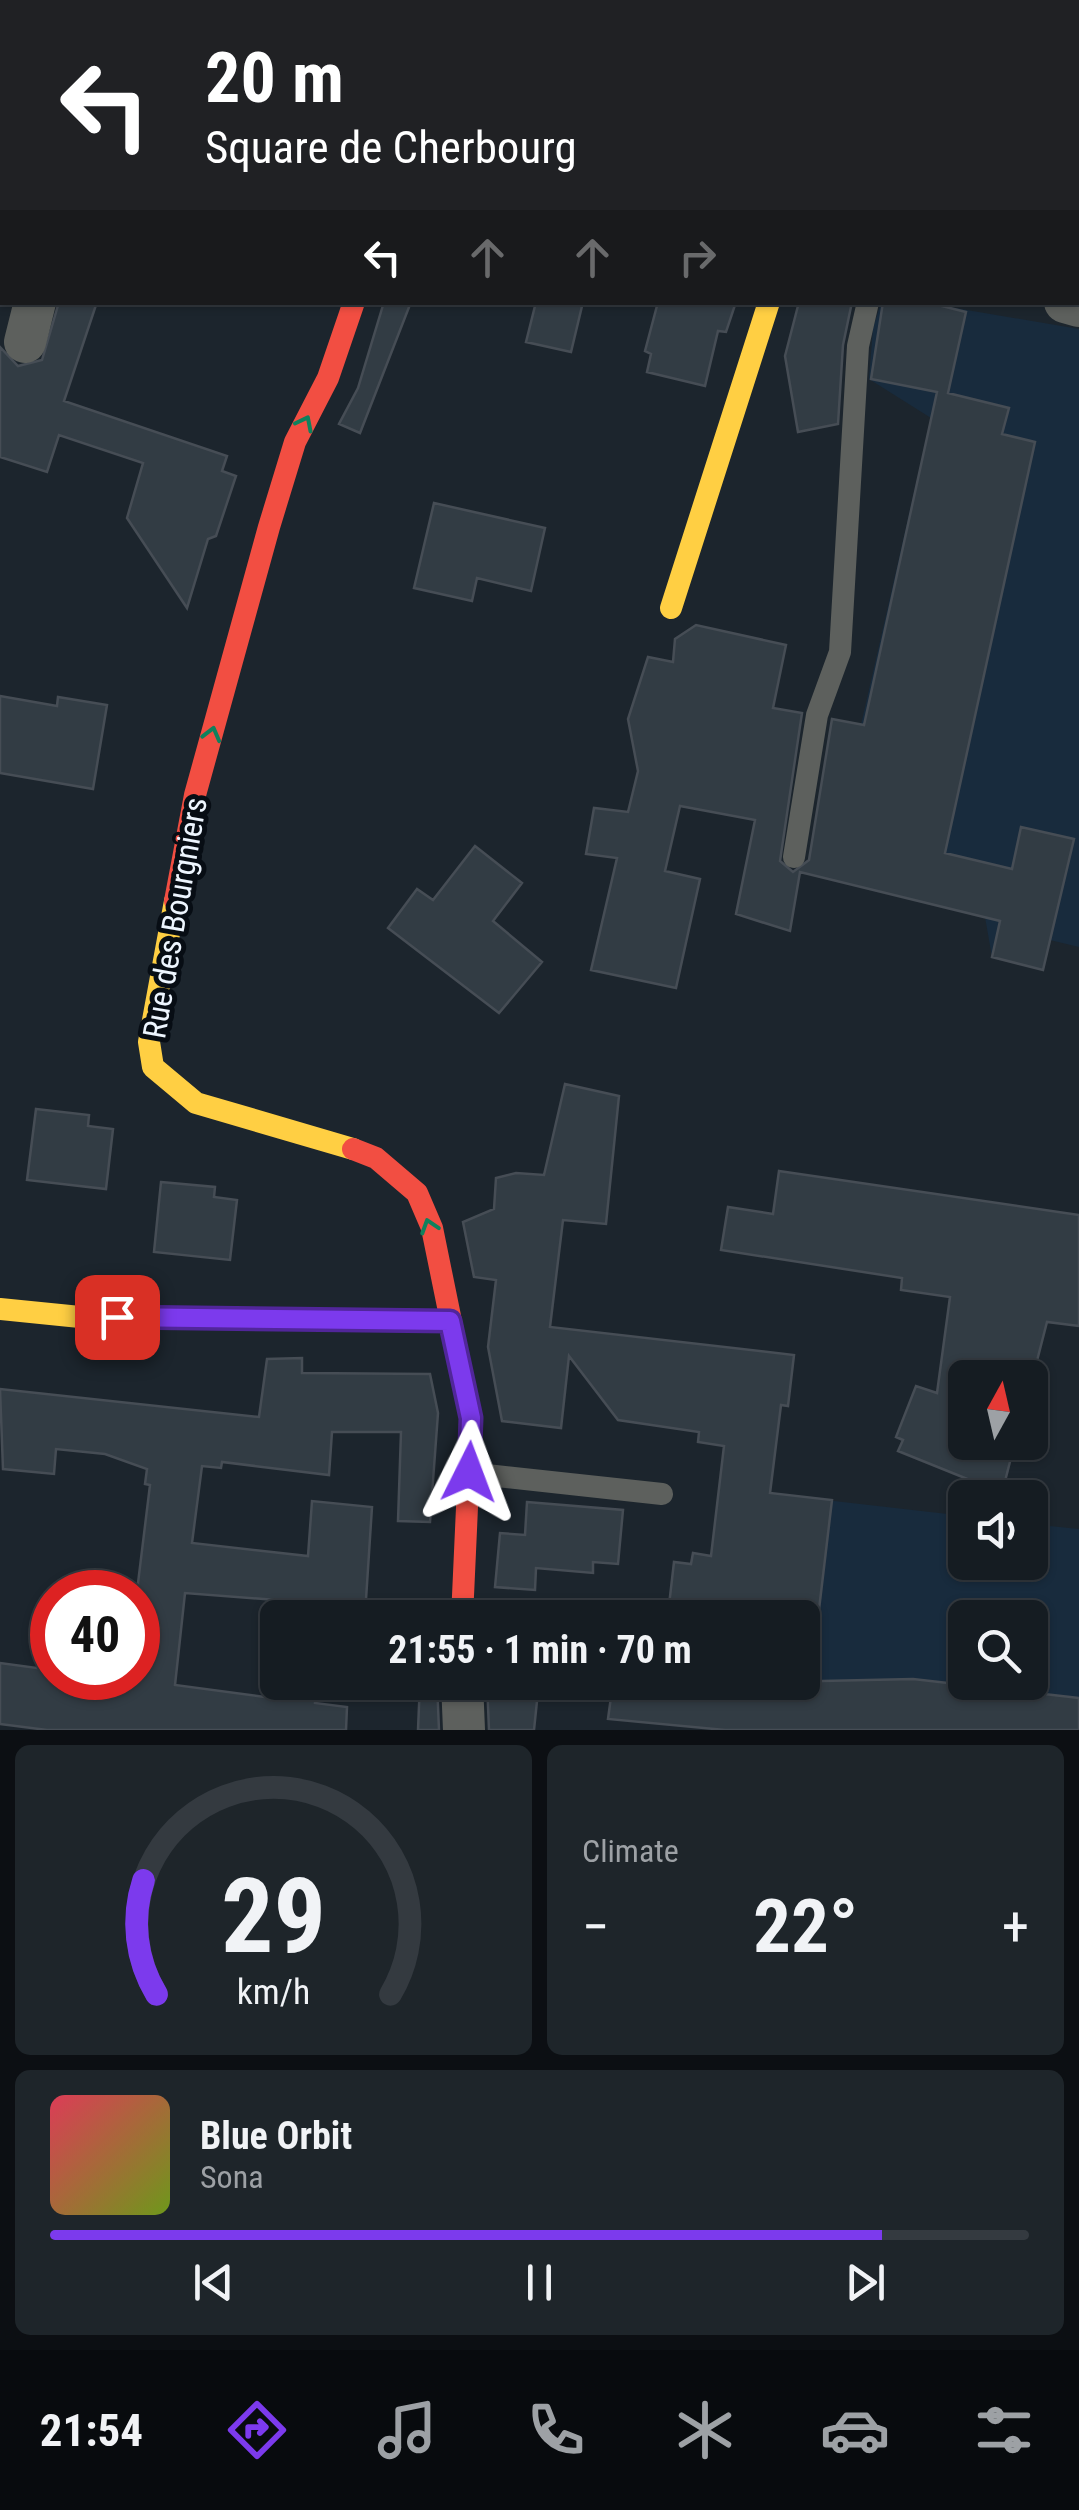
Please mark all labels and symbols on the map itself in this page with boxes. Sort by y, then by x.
one-way arrow [293,415,312,433]
one-way arrow [201,725,222,743]
street label: Rue des Bourgniers [135,795,215,1041]
one-way arrow [421,1218,441,1235]
pin [75,1275,160,1360]
north arrow [948,1360,1048,1460]
position arrow [417,1420,521,1524]
speed limit sign: 40 [30,1570,160,1700]

